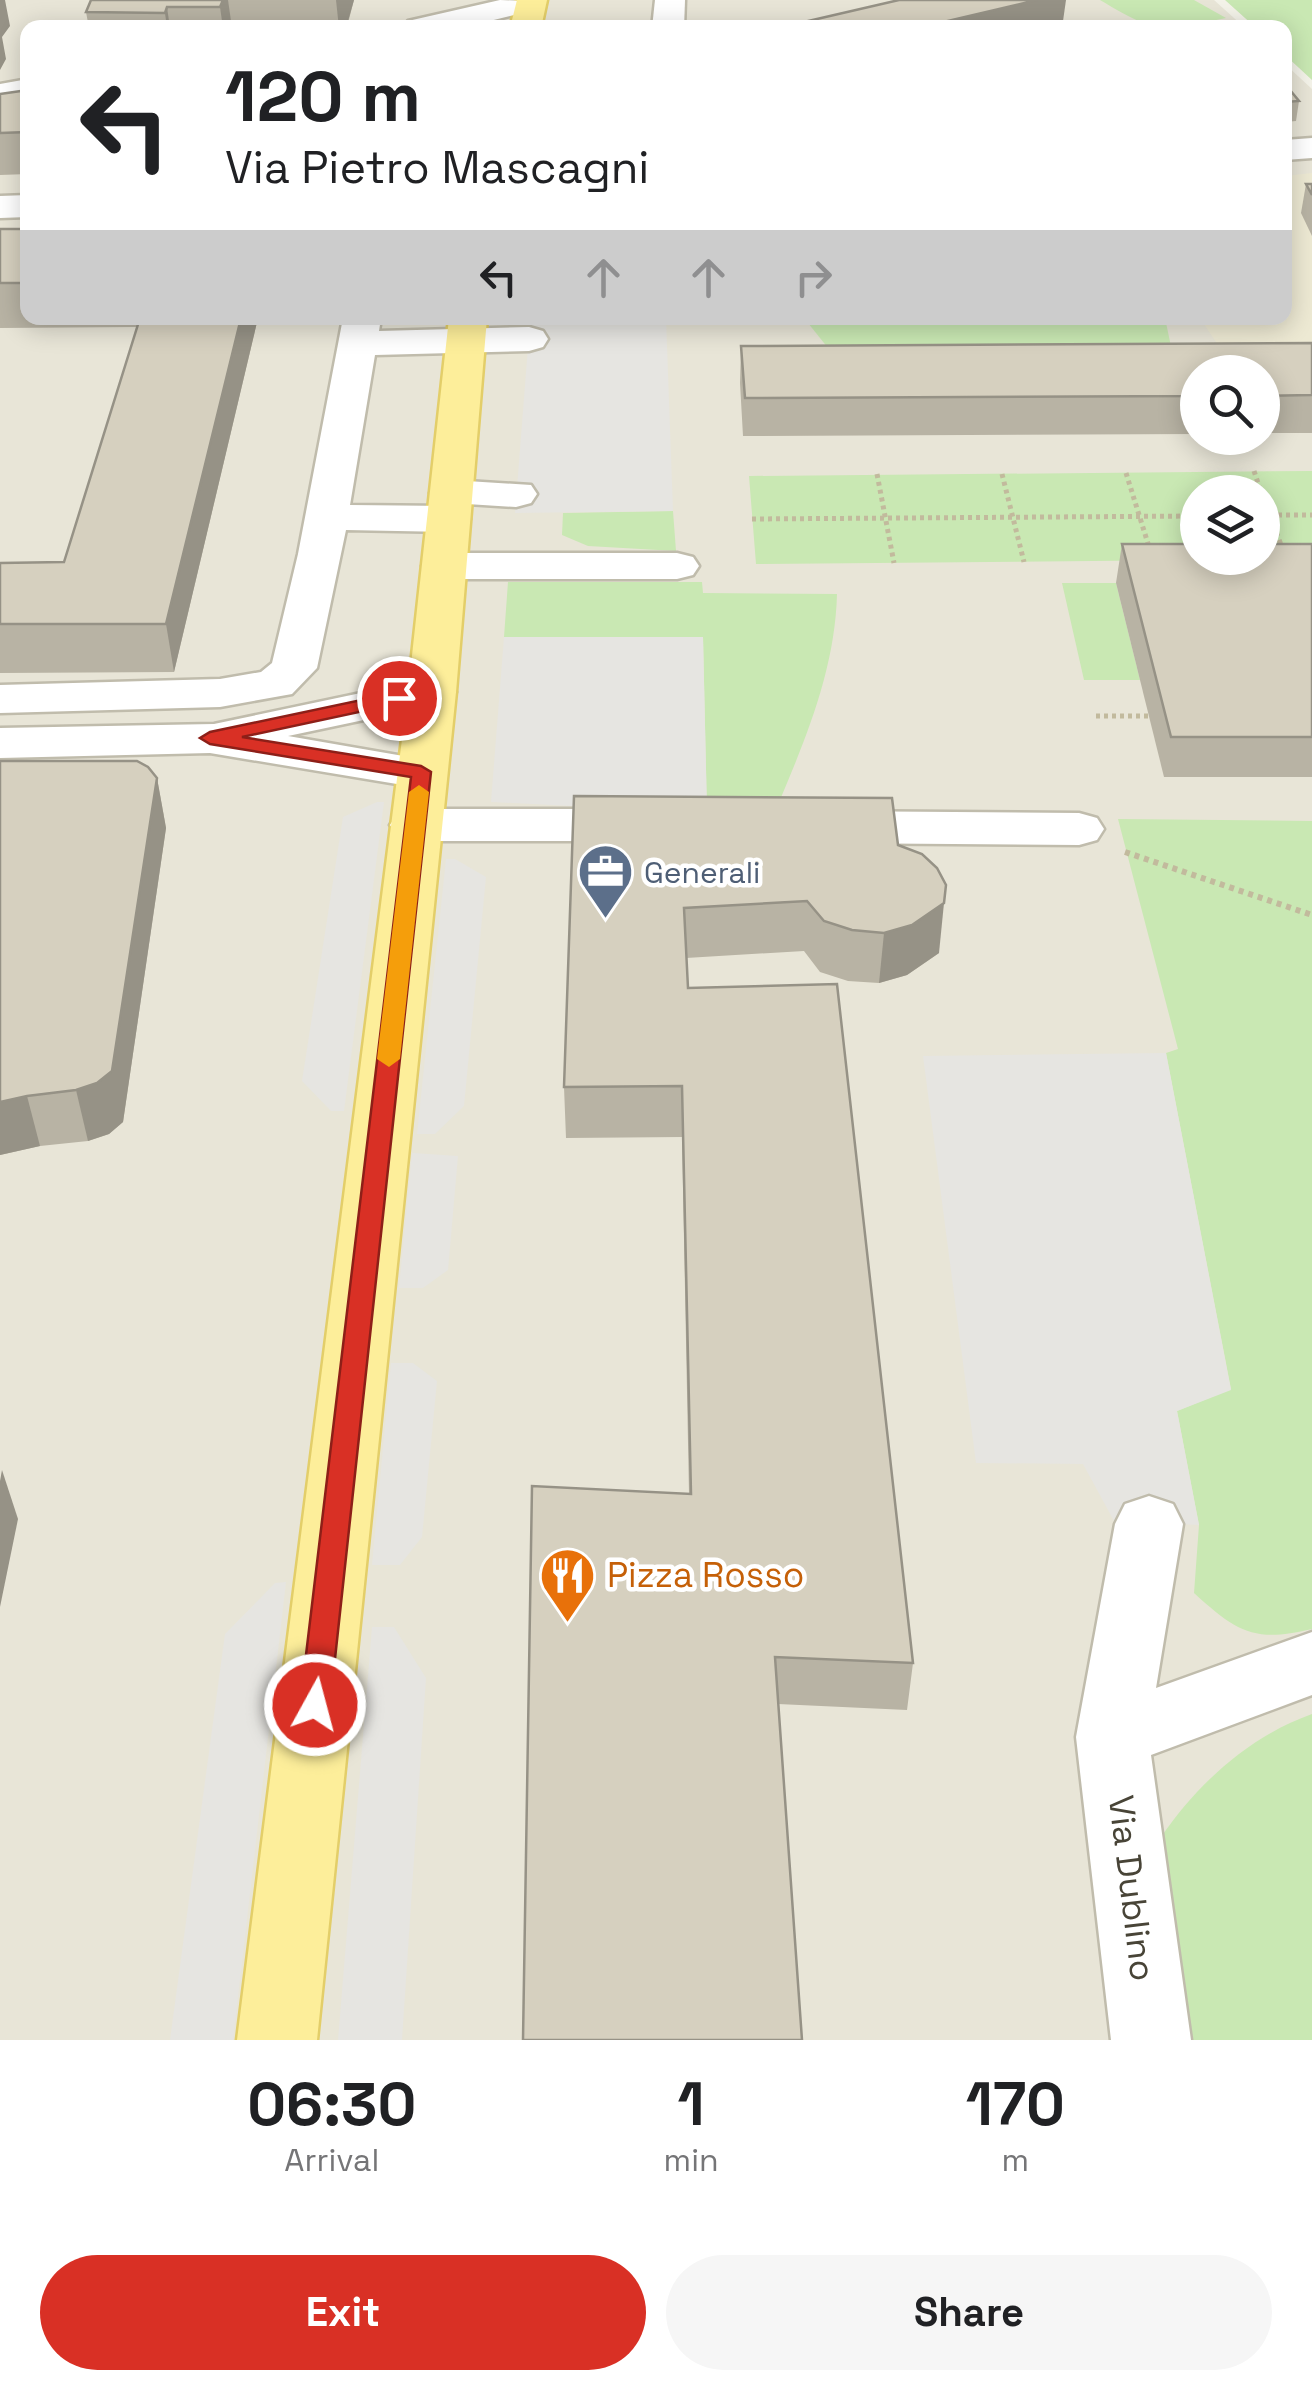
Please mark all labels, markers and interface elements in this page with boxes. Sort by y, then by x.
text: 120 m [225,52,421,141]
icon: left [60,60,190,190]
text: Via Pietro Mascagni [225,139,649,196]
icon: left [471,250,526,305]
icon: ahead [576,250,631,305]
icon: ahead [681,250,736,305]
icon: right [786,250,841,305]
map controls [1180,355,1280,575]
button: search [1180,355,1280,455]
button: layers [1180,475,1280,575]
pin [357,656,442,741]
icon: arrive [372,671,427,726]
office icon: Generali [575,842,635,921]
place label: Generali [644,853,760,892]
restaurant icon: Pizza Rosso [538,1545,598,1624]
place label: Pizza Rosso [607,1553,804,1597]
position arrow [263,1653,367,1757]
street label: Via Dublino [1099,1793,1165,1983]
text: 06:30 [247,2066,416,2143]
text: 1 [678,2066,705,2143]
text: 170 [966,2066,1065,2143]
text: Arrival [284,2140,379,2180]
text: min [664,2140,719,2180]
text: m [1002,2140,1029,2180]
button: Exit [40,2255,646,2370]
button: Share [666,2255,1272,2370]

